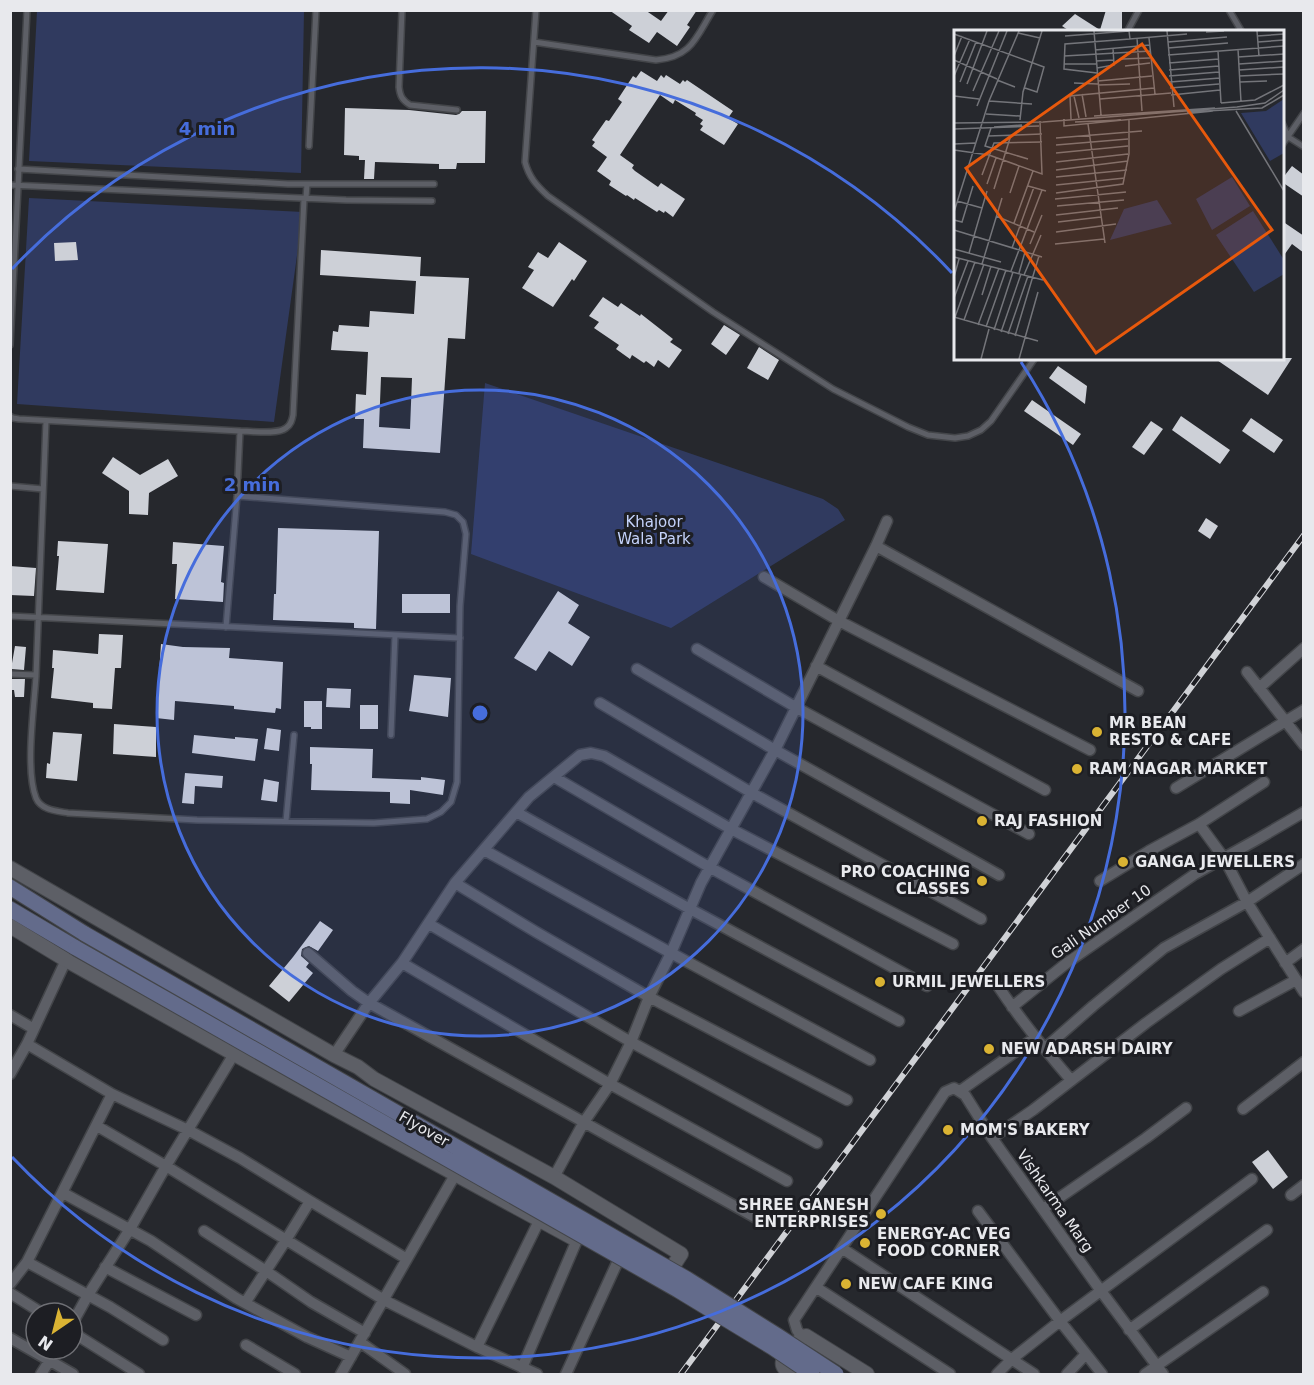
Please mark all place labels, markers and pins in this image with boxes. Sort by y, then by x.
centre of rings [470,703,490,723]
place label: MR BEAN RESTO & CAFE [1109,714,1231,749]
marker: MR BEAN RESTO & CAFE [1090,725,1104,739]
place label: RAM NAGAR MARKET [1089,760,1268,778]
marker: RAM NAGAR MARKET [1070,762,1084,776]
place label: RAJ FASHION [994,812,1102,830]
marker: RAJ FASHION [975,814,989,828]
place label: GANGA JEWELLERS [1135,853,1295,871]
marker: GANGA JEWELLERS [1116,855,1130,869]
place label: PRO COACHING CLASSES [841,863,970,898]
marker: PRO COACHING CLASSES [975,874,989,888]
place label: URMIL JEWELLERS [892,973,1045,991]
marker: URMIL JEWELLERS [873,975,887,989]
place label: NEW ADARSH DAIRY [1001,1040,1174,1058]
marker: NEW ADARSH DAIRY [982,1042,996,1056]
place label: MOM'S BAKERY [960,1121,1091,1139]
marker: MOM'S BAKERY [941,1123,955,1137]
place label: SHREE GANESH ENTERPRISES [738,1196,869,1231]
marker: SHREE GANESH ENTERPRISES [874,1207,888,1221]
place label: ENERGY-AC VEG FOOD CORNER [877,1225,1010,1260]
marker: ENERGY-AC VEG FOOD CORNER [858,1236,872,1250]
place label: NEW CAFE KING [858,1275,993,1293]
marker: NEW CAFE KING [839,1277,853,1291]

